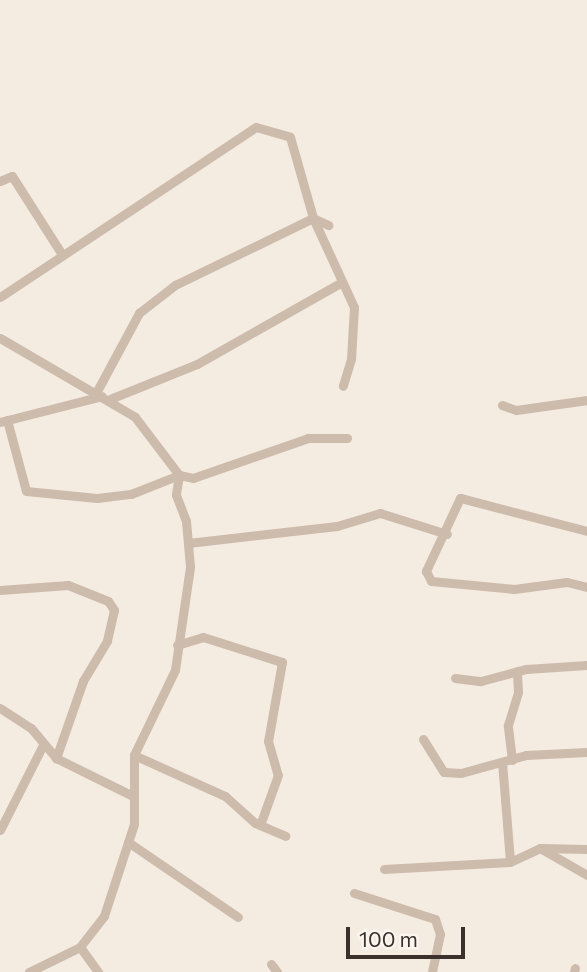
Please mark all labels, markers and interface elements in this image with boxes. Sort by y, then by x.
scale bar [349,912,468,956]
text: 100 m [359,926,418,951]

